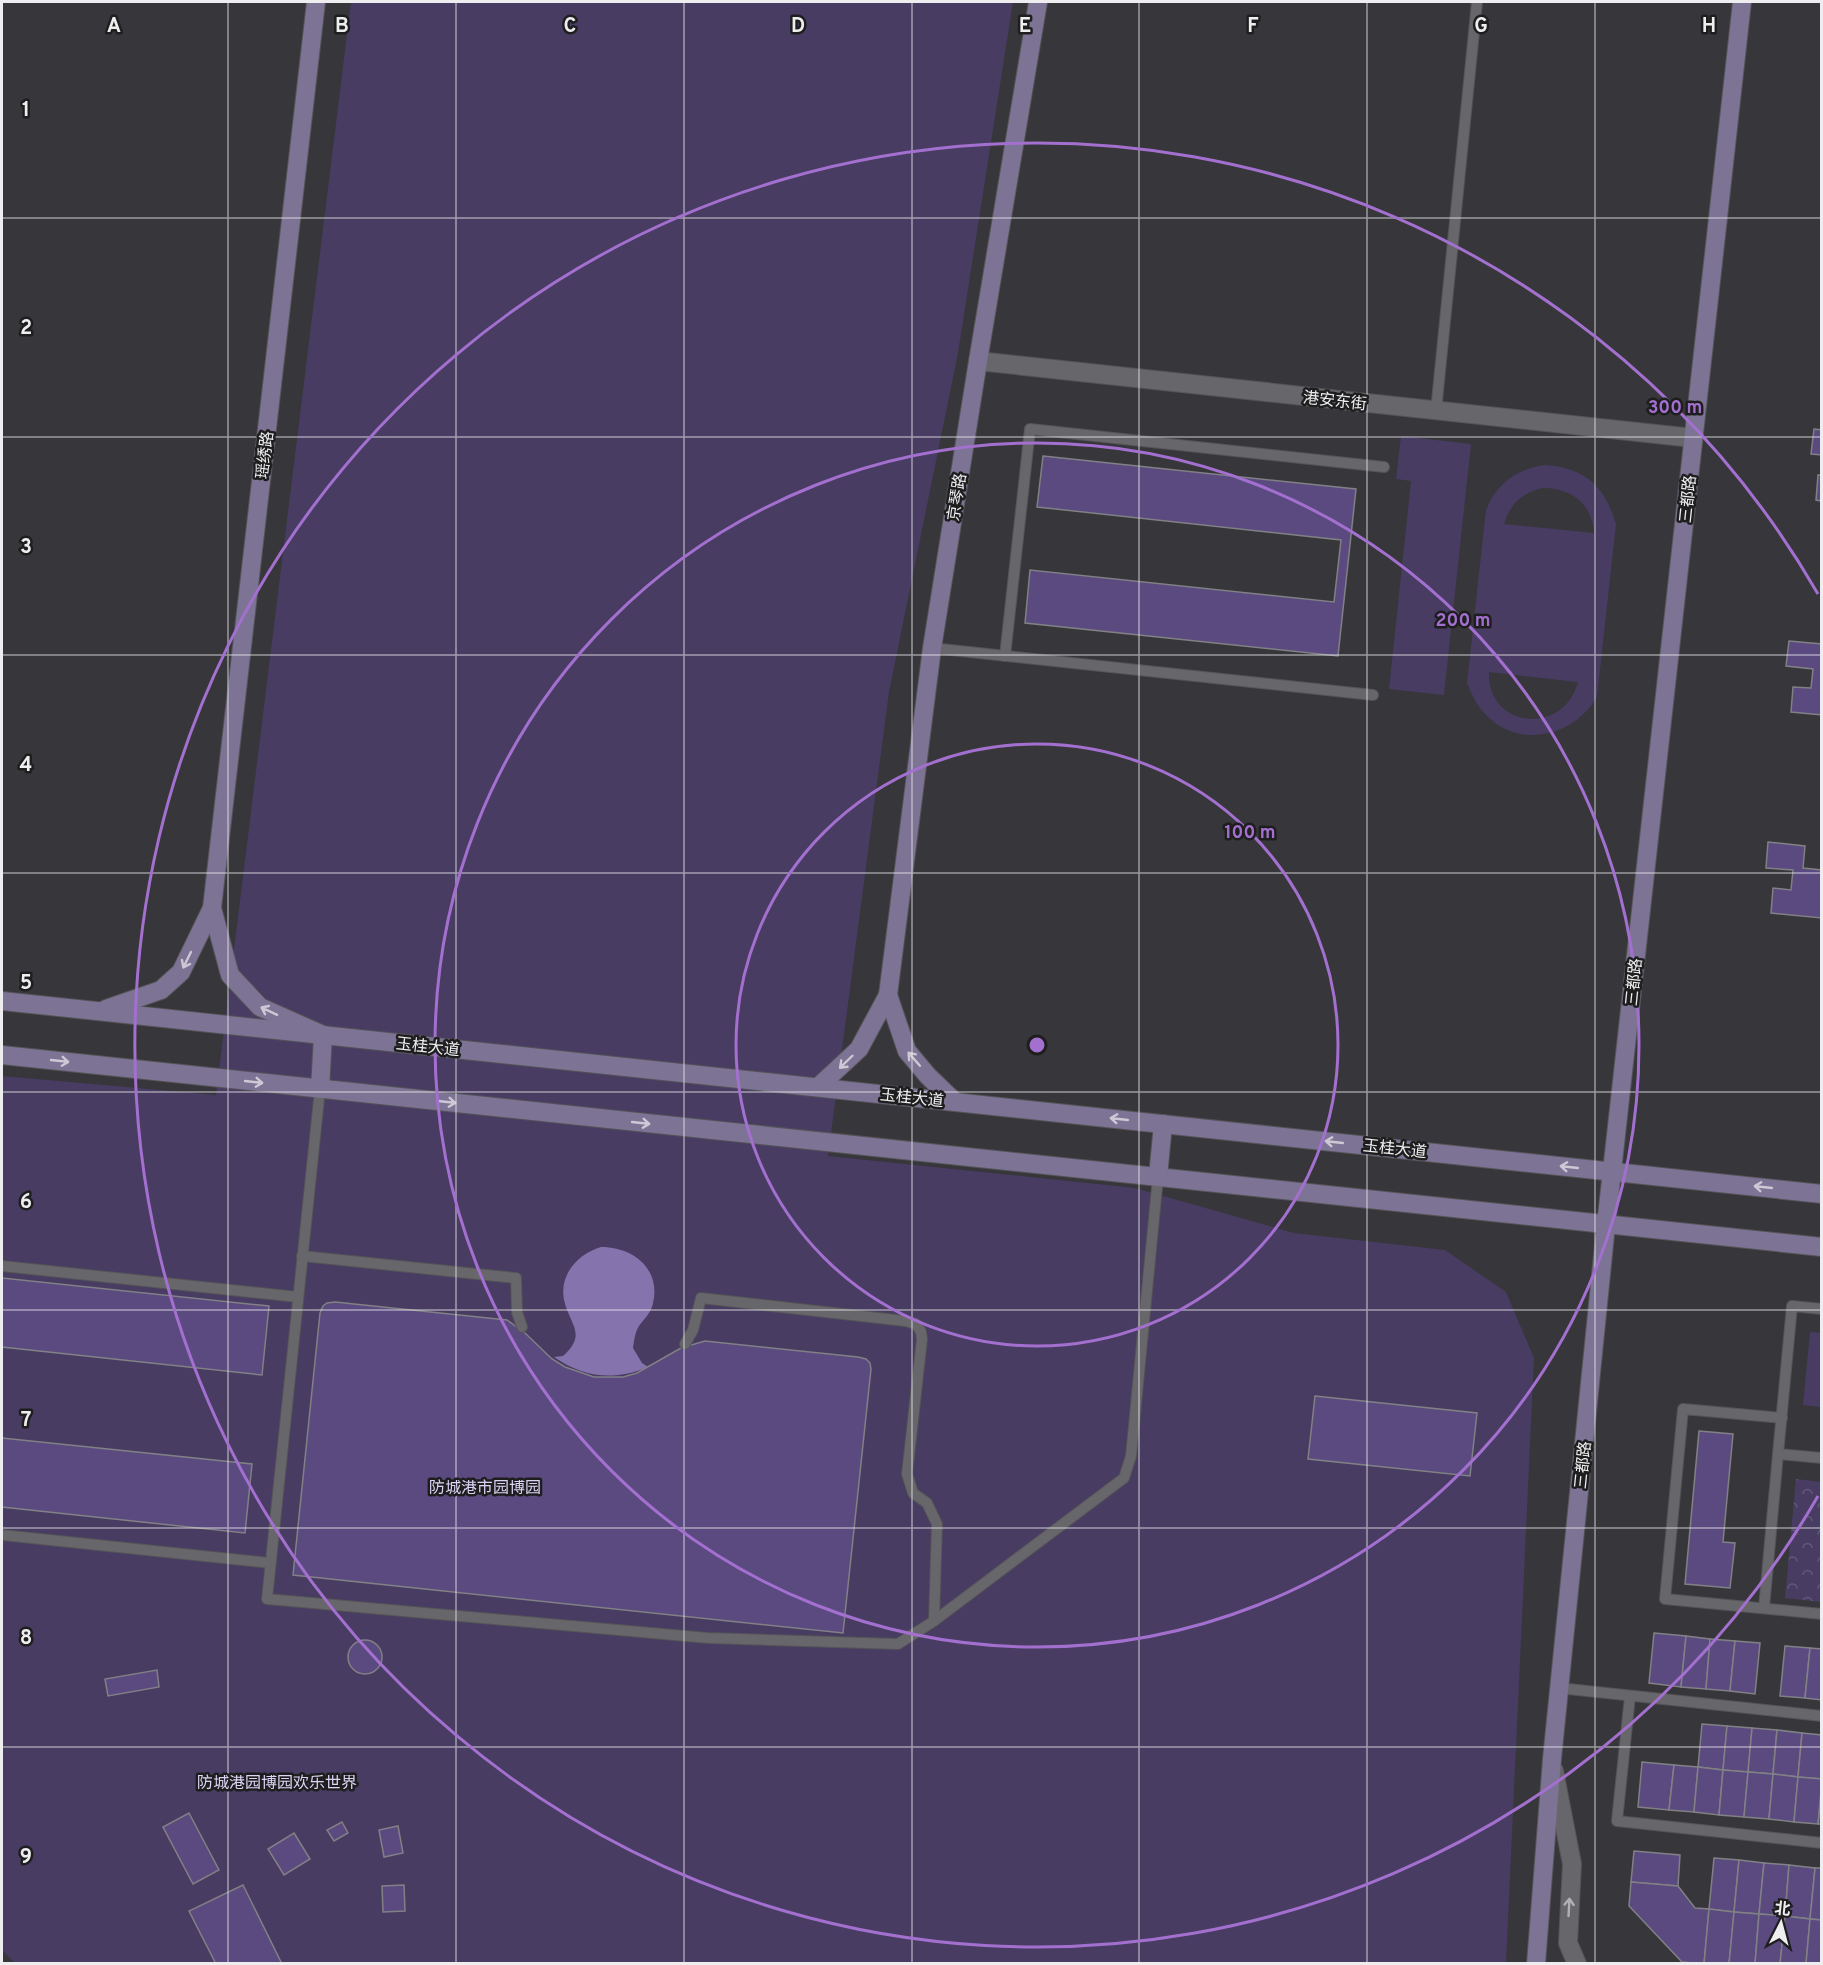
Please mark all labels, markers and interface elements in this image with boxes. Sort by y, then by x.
text: A [107,14,121,40]
text: B [335,14,349,40]
text: C [564,14,576,40]
text: D [791,14,805,40]
text: E [1019,14,1031,40]
text: F [1247,14,1259,40]
text: G [1474,14,1488,40]
text: H [1702,14,1716,40]
text: 1 [22,98,30,124]
text: 2 [20,316,32,342]
street label: 港安东街 [1302,389,1368,415]
text: 300 m [1648,397,1702,420]
street label: 瑶绣路 [253,430,279,480]
street label: 京琴路 [944,472,972,523]
street label: 三都路 [1677,474,1701,524]
text: 3 [20,535,32,561]
text: 200 m [1435,610,1491,633]
text: 4 [20,753,32,779]
text: 100 m [1224,822,1276,845]
one-way arrow [180,951,192,969]
street label: 三都路 [1623,957,1647,1007]
text: 5 [20,971,32,997]
one-way arrow [261,1005,279,1016]
street label: 玉桂大道 [395,1035,461,1061]
centre of rings [1027,1035,1047,1055]
one-way arrow [907,1052,921,1067]
one-way arrow [839,1055,854,1069]
one-way arrow [49,1056,69,1067]
one-way arrow [243,1077,263,1088]
street label: 玉桂大道 [879,1086,945,1112]
one-way arrow [437,1097,457,1108]
one-way arrow [1110,1113,1129,1124]
one-way arrow [631,1118,651,1129]
one-way arrow [1324,1136,1344,1147]
street label: 玉桂大道 [1362,1137,1428,1163]
one-way arrow [1560,1161,1580,1172]
one-way arrow [1754,1182,1774,1193]
text: 6 [20,1190,32,1216]
text: 7 [21,1408,31,1434]
street label: 三都路 [1572,1440,1596,1490]
park label: 防城港市园博园 [429,1479,541,1499]
text: 8 [20,1626,32,1652]
park label: 防城港园博园欢乐世界 [197,1774,357,1794]
text: 9 [20,1845,32,1871]
north arrow [1751,1893,1811,1953]
one-way arrow [1564,1897,1575,1917]
text: 北 [1773,1899,1791,1921]

